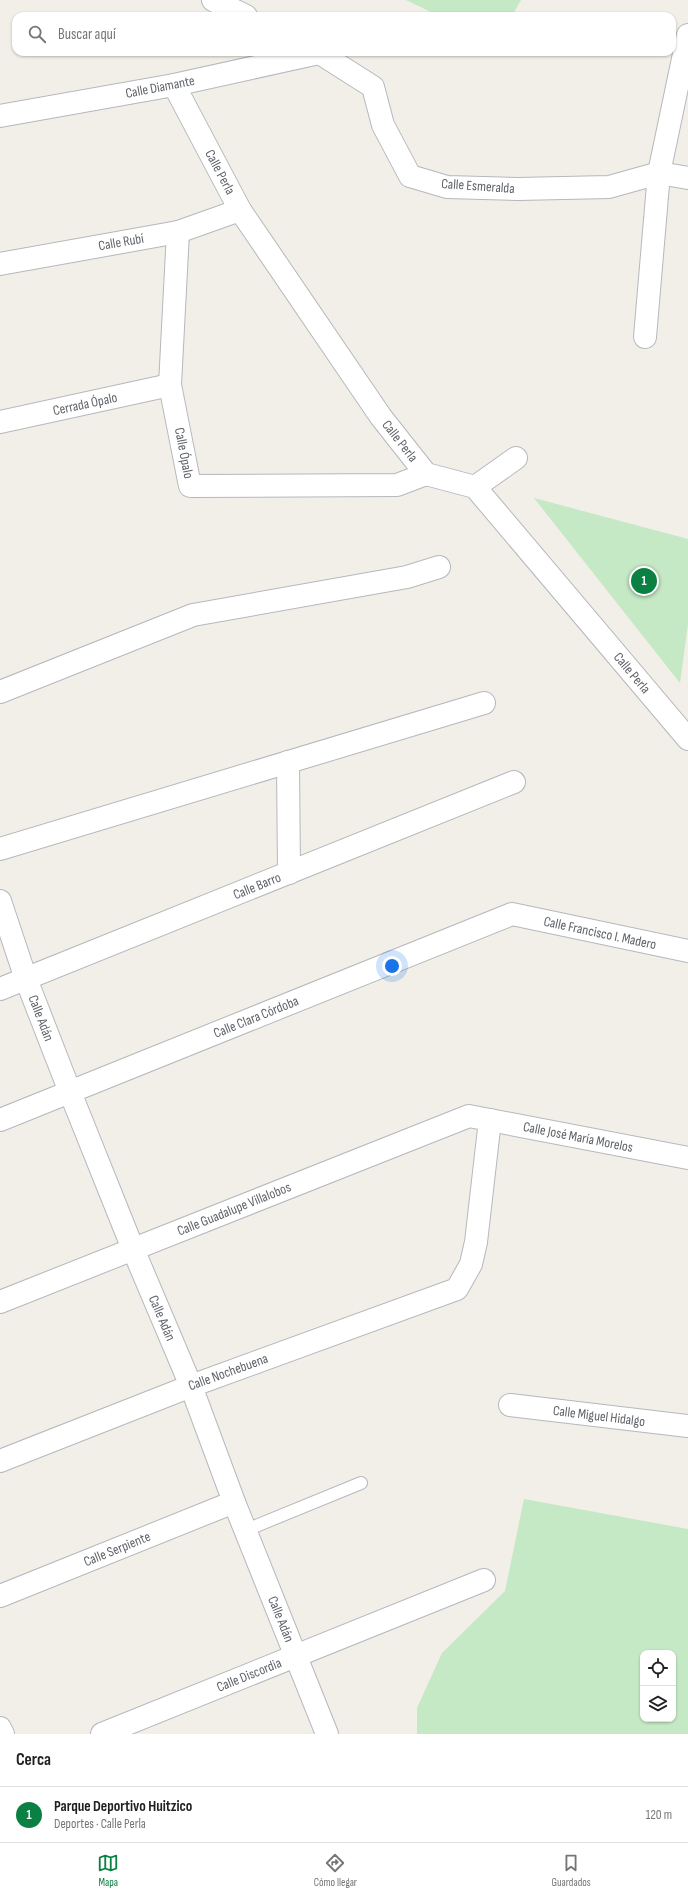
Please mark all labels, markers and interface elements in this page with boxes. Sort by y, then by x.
search box [12,12,676,56]
icon: search [26,23,48,45]
text: Buscar aquí [58,25,116,44]
street label: Calle Diamante [124,72,196,102]
street label: Calle Perla [201,147,239,197]
street label: Calle Esmeralda [441,175,515,197]
street label: Calle Rubí [97,230,145,254]
street label: Cerrada Ópalo [51,389,119,419]
street label: Calle Perla [378,417,422,465]
street label: Calle Ópalo [171,426,197,480]
pin: 1 [631,566,657,596]
street label: Calle Perla [610,649,654,697]
street label: Calle Barro [230,869,284,903]
street label: Calle Francisco I. Madero [542,913,658,953]
your location [382,956,402,976]
street label: Calle Clara Córdoba [211,992,301,1042]
street label: Calle Adán [24,993,58,1043]
street label: Calle José María Morelos [522,1118,634,1156]
street label: Calle Guadalupe Villalobos [175,1178,293,1240]
street label: Calle Adán [145,1293,179,1343]
street label: Calle Nochebuena [186,1350,270,1394]
street label: Calle Miguel Hidalgo [552,1402,646,1430]
street label: Calle Serpiente [81,1528,153,1570]
street label: Calle Adán [264,1594,298,1644]
map controls [640,1650,676,1722]
button: locate [640,1650,676,1686]
street label: Calle Discordia [214,1654,284,1696]
button: layers [640,1686,676,1722]
text: Cerca [16,1750,51,1770]
text: Parque Deportivo Huitzico [54,1797,192,1816]
text: 1 [26,1807,32,1823]
text: 120 m [646,1807,672,1823]
text: Deportes · Calle Perla [54,1816,146,1832]
tab: Mapa [97,1852,119,1889]
tab: Cómo llegar [314,1852,357,1889]
tab: Guardados [552,1852,591,1889]

